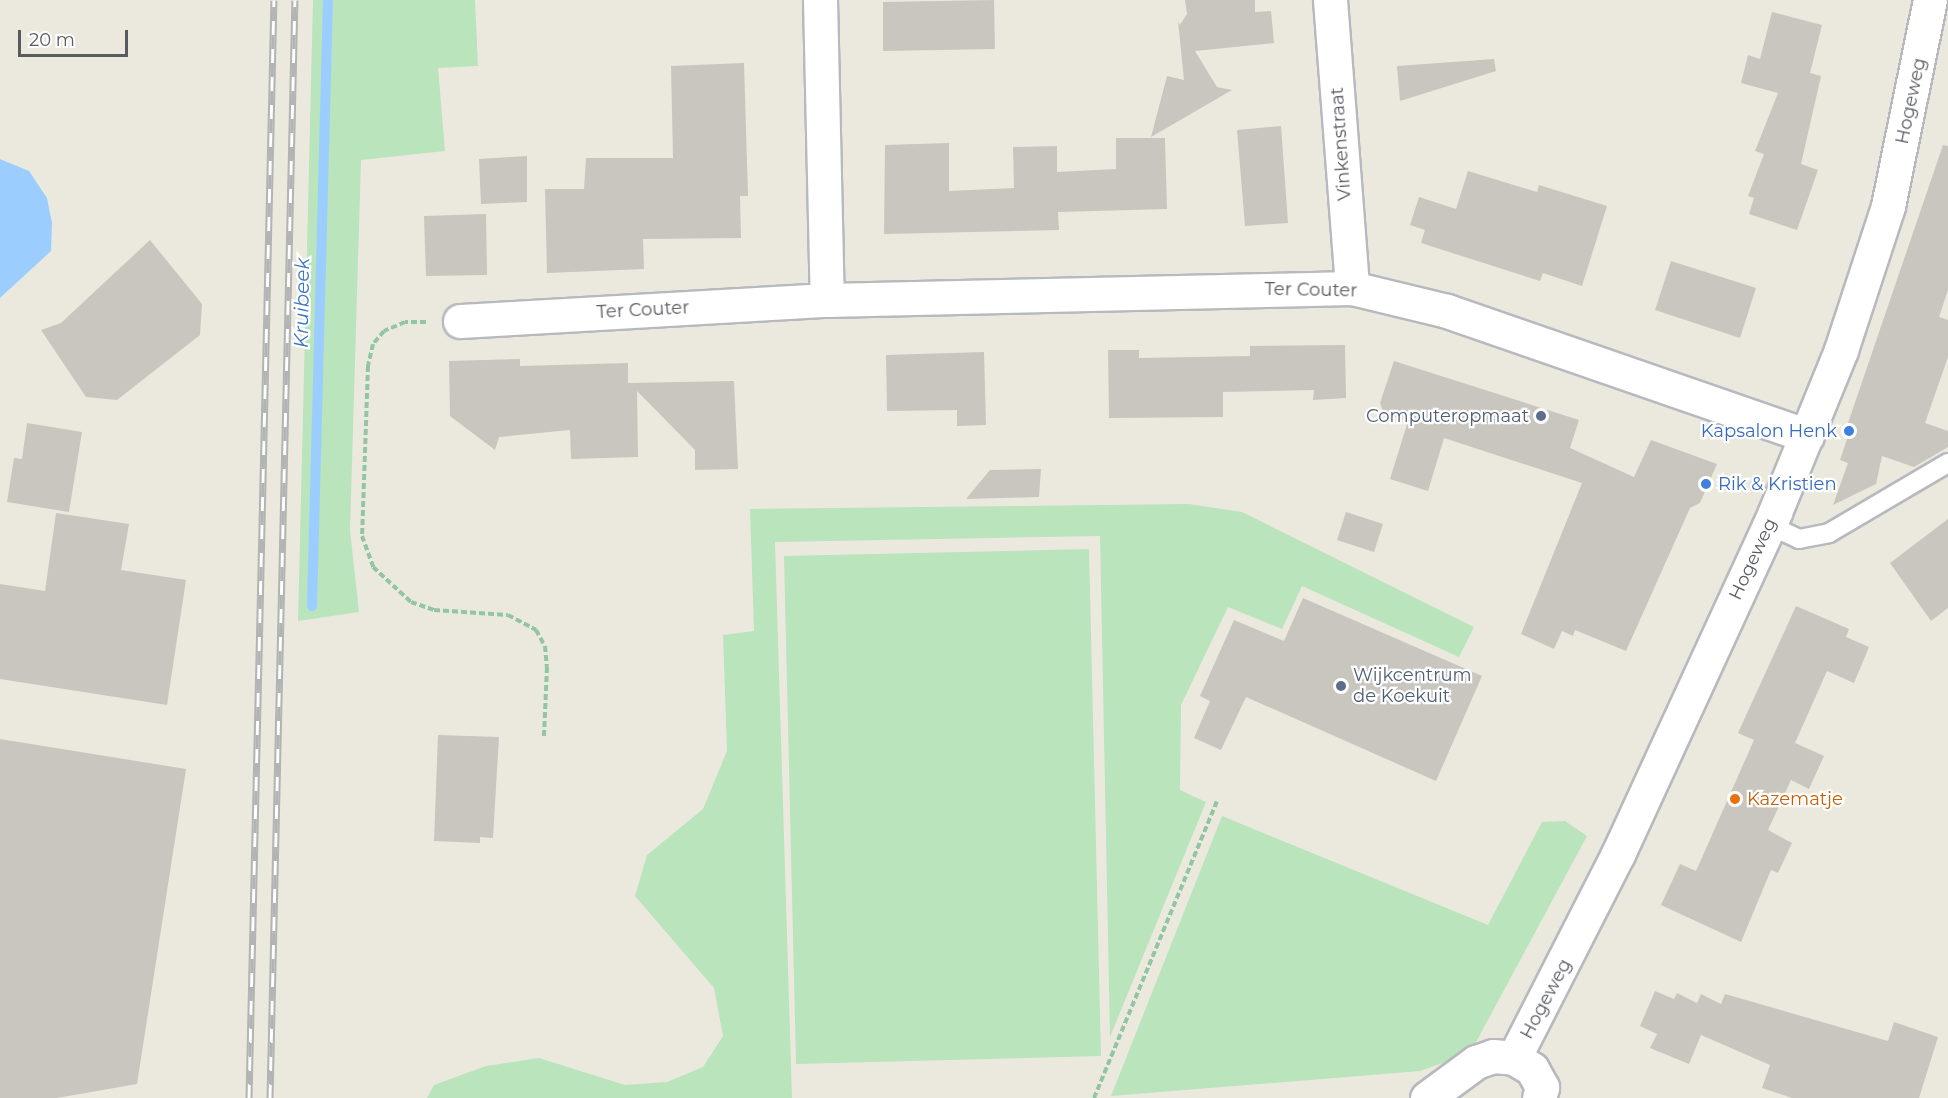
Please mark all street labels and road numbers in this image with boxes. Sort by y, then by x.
street label: Hogeweg [1891,56,1931,146]
street label: Vinkenstraat [1326,86,1356,202]
street label: Ter Couter [1264,278,1358,302]
street label: Ter Couter [596,297,690,323]
street label: Hogeweg [1725,515,1781,603]
street label: Hogeweg [1516,955,1576,1043]

